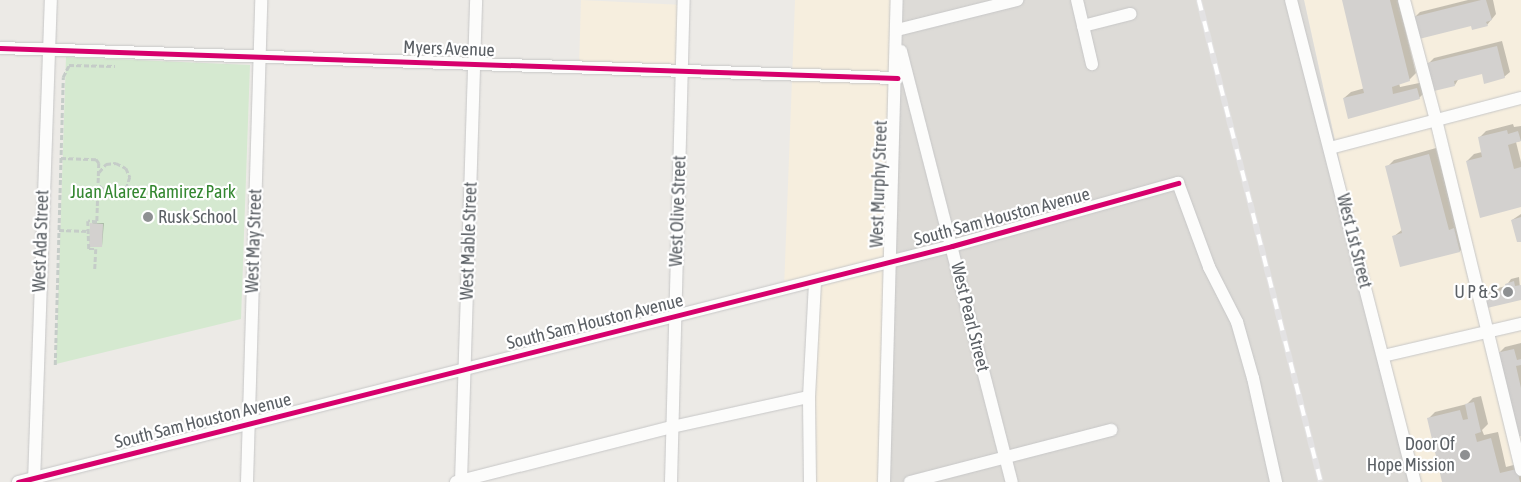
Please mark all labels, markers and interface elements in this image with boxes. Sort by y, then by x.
street label: Myers Avenue [403,37,495,61]
street label: West Murphy Street [866,120,892,248]
street label: West Olive Street [665,155,691,267]
park label: Juan Alarez Ramirez Park [70,181,236,203]
street label: West Mable Street [456,181,482,301]
street label: South Sam Houston Avenue [912,183,1092,251]
street label: West May Street [241,188,267,294]
street label: West Ada Street [28,189,54,293]
street label: West 1st Street [1332,192,1376,290]
place label: Rusk School [158,206,237,228]
marker: Rusk School [142,211,154,223]
street label: West Pearl Street [946,260,994,374]
place label: U P & S [1454,281,1498,303]
marker: U P & S [1502,286,1514,298]
street label: South Sam Houston Avenue [505,290,685,354]
street label: South Sam Houston Avenue [113,389,293,453]
place label: Door Of Hope Mission [1367,434,1455,476]
marker: Door Of Hope Mission [1459,449,1471,461]

